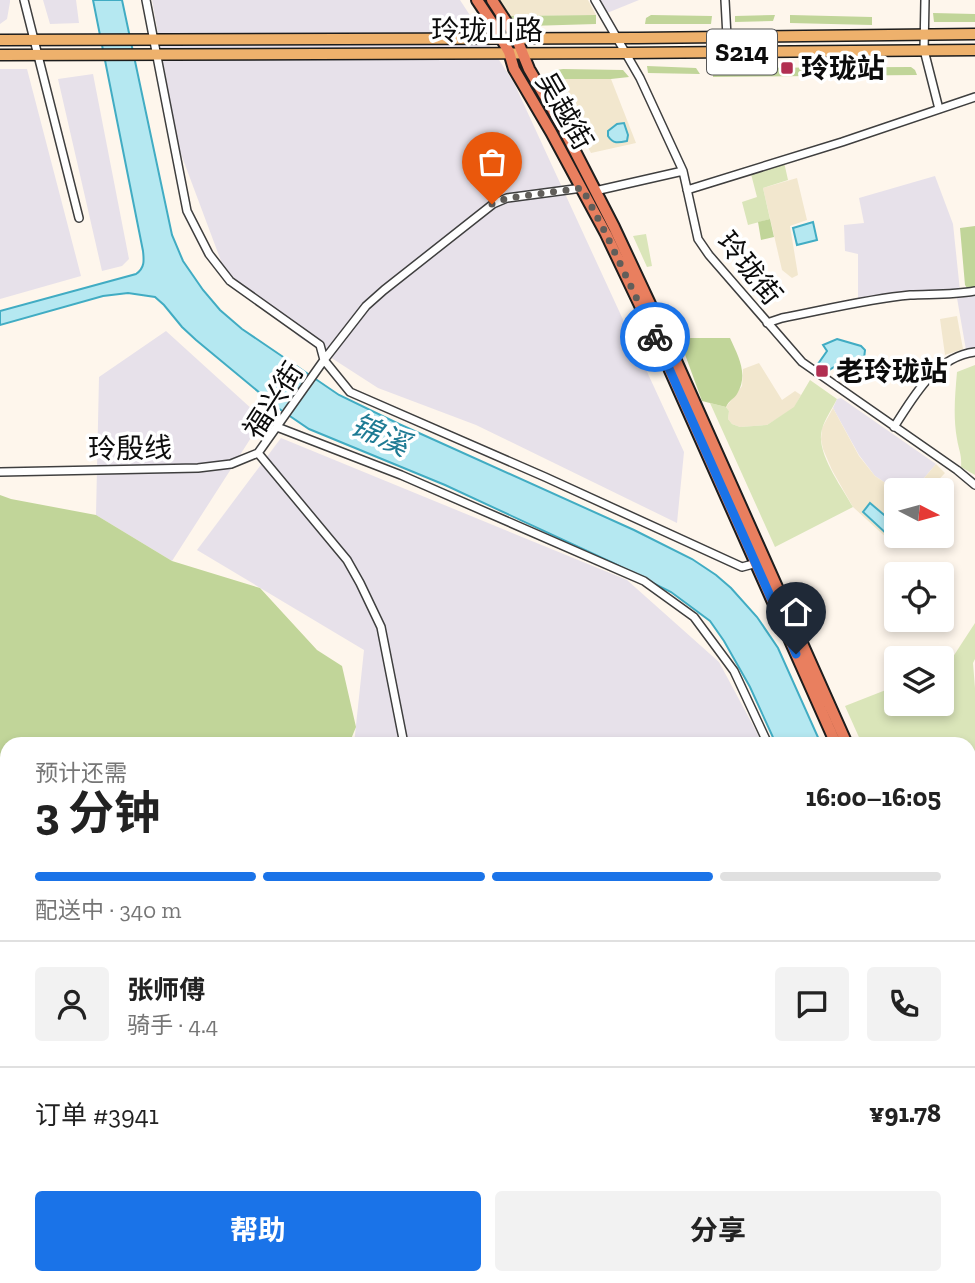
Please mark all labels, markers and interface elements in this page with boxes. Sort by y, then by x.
street label: 玲珑山路 [431,14,543,47]
road number: S214 [707,30,777,74]
place label: 玲珑站 [801,52,885,85]
marker: 玲珑站 [779,60,795,76]
street label: 吴越街 [529,67,600,156]
pin [462,132,522,204]
icon: bag [473,143,511,181]
street label: 玲珑街 [710,225,789,311]
courier [620,302,690,372]
icon: bike [636,318,674,356]
place label: 老玲珑站 [836,355,948,388]
street label: 福兴街 [237,356,310,444]
marker: 老玲珑站 [814,363,830,379]
water label: 锦溪 [345,406,417,465]
street label: 玲殷线 [88,431,172,466]
north arrow [884,478,954,548]
map controls [884,478,954,716]
button: locate [884,562,954,632]
pin [766,582,826,654]
icon: home [777,593,815,631]
button: layers [884,646,954,716]
text: 预计还需 [35,759,127,787]
text: 16:00–16:05 [806,781,941,813]
text: 3 分钟 [35,786,160,841]
text: 配送中 · 340 m [35,896,181,924]
button: person [35,967,109,1041]
button: chat [775,967,849,1041]
button: phone [867,967,941,1041]
text: 张师傅 [127,974,205,1006]
text: 骑手 · 4.4 [127,1011,218,1039]
text: ¥91.78 [869,1097,941,1129]
text: 订单 #3941 [35,1099,159,1131]
button: 帮助 [35,1191,481,1271]
button: 分享 [495,1191,941,1271]

